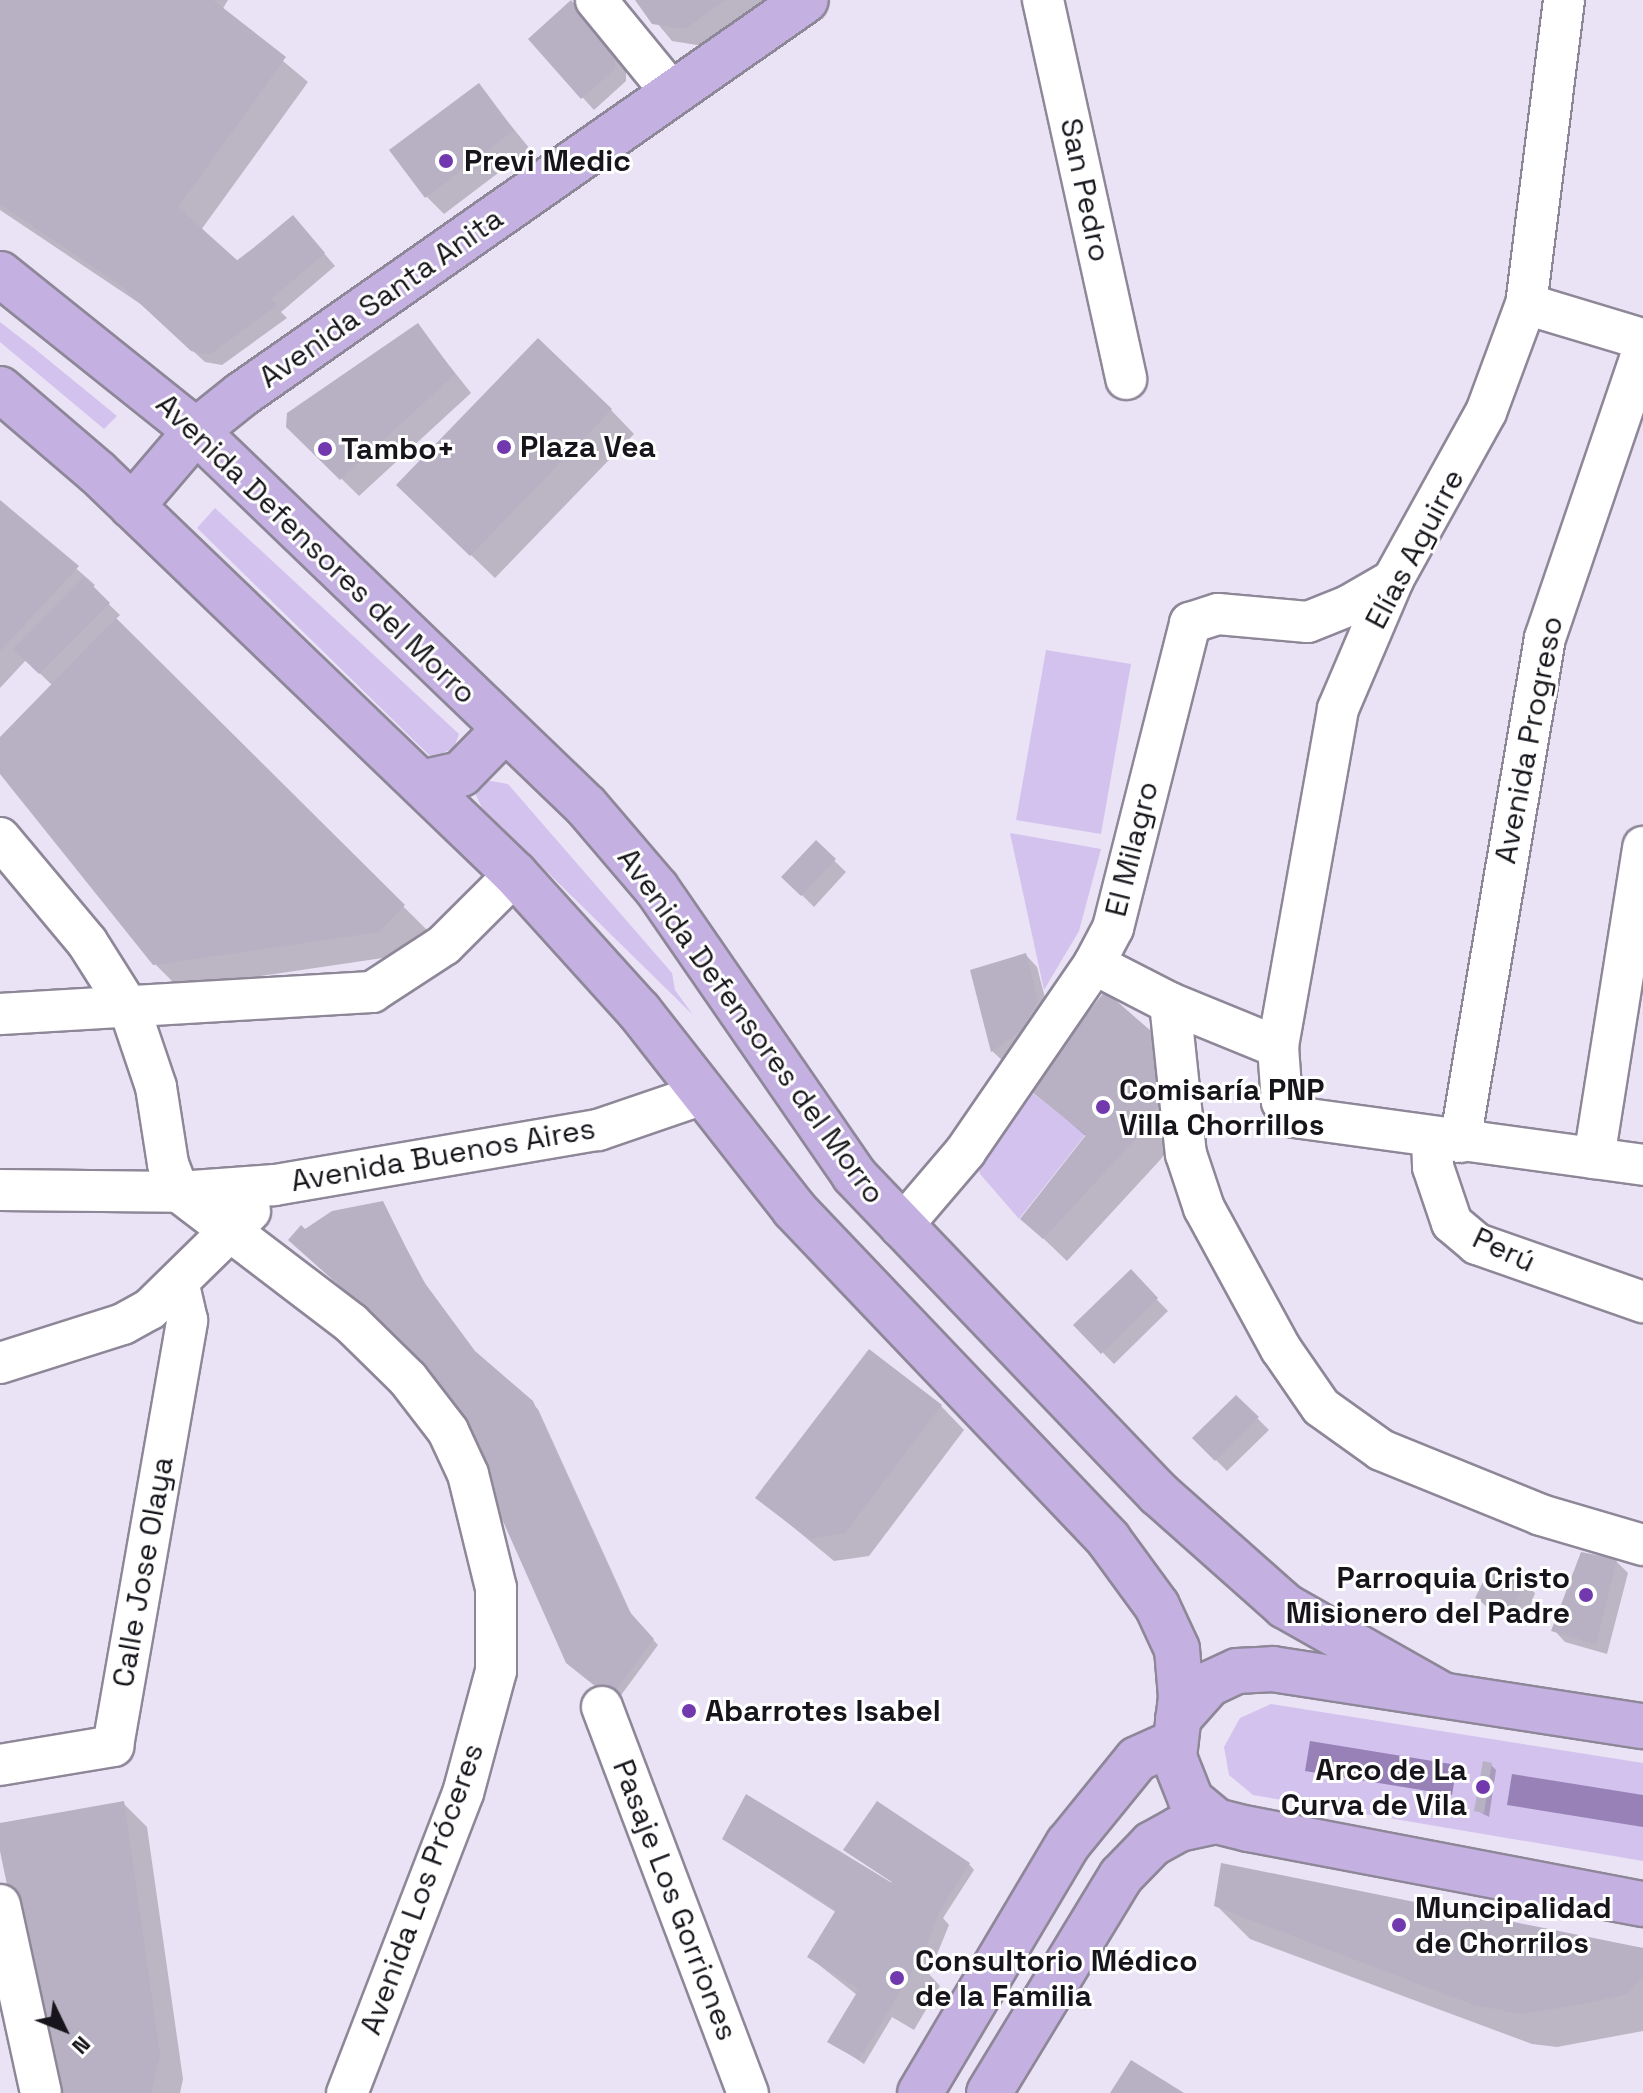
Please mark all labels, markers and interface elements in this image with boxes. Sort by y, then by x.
street label: San Pedro [1052,115,1118,265]
place label: Previ Medic [464,143,631,179]
marker: Previ Medic [435,150,457,172]
street label: Avenida Santa Anita [252,200,510,396]
street label: Avenida Defensores del Morro [148,386,484,712]
place label: Plaza Vea [520,429,656,465]
place label: Tambo+ [341,431,455,467]
marker: Plaza Vea [495,438,513,456]
marker: Tambo+ [316,440,334,458]
street label: Elías Aguirre [1358,463,1472,635]
street label: Avenida Progreso [1487,613,1571,867]
street label: El Milagro [1098,778,1166,920]
street label: Avenida Defensores del Morro [610,841,892,1211]
place label: Comisaría PNP Villa Chorrillos [1119,1072,1324,1142]
marker: Comisaría PNP Villa Chorrillos [1094,1098,1112,1116]
street label: Avenida Buenos Aires [288,1110,598,1200]
street label: Perú [1467,1220,1541,1280]
street label: Calle Jose Olaya [105,1454,181,1690]
place label: Parroquia Cristo Misionero del Padre [1286,1560,1570,1630]
marker: Parroquia Cristo Misionero del Padre [1577,1586,1595,1604]
place label: Abarrotes Isabel [705,1693,941,1729]
marker: Abarrotes Isabel [680,1702,698,1720]
street label: Avenida Los Próceres [353,1738,491,2040]
place label: Arco de La Curva de Vila [1280,1752,1467,1822]
street label: Pasaje Los Gorriones [605,1755,745,2045]
marker: Arco de La Curva de Vila [1474,1778,1492,1796]
place label: Muncipalidad de Chorrilos [1415,1890,1612,1960]
marker: Muncipalidad de Chorrilos [1390,1916,1408,1934]
place label: Consultorio Médico de la Familia [915,1943,1198,2014]
marker: Consultorio Médico de la Familia [886,1967,908,1989]
north arrow [24,1989,104,2069]
text: N [66,2030,97,2060]

